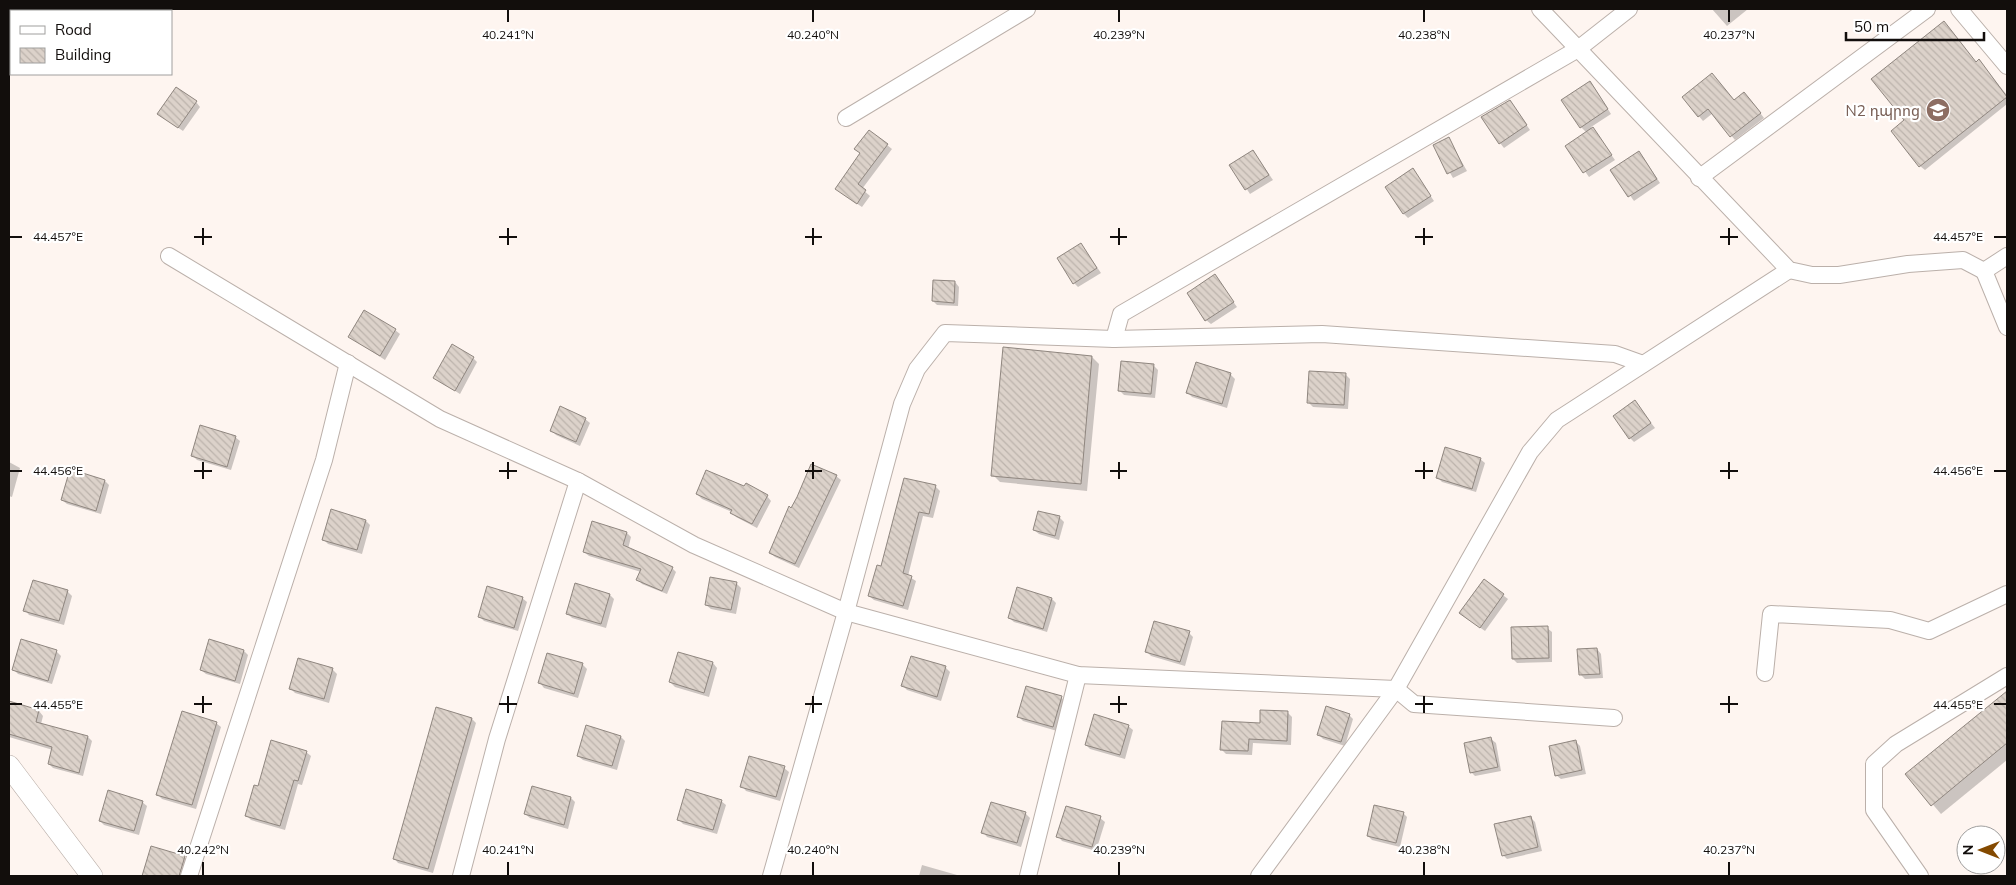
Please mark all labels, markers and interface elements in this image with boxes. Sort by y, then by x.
legend [10,10,172,75]
scale bar [1846,10,1984,42]
text: 50 m [1854,17,1889,36]
text: Road [55,20,92,39]
text: 40.241°N [482,27,534,42]
text: 40.240°N [787,27,839,42]
text: 40.239°N [1093,27,1145,42]
text: 40.238°N [1398,27,1450,42]
text: 40.237°N [1703,27,1755,42]
text: Building [55,45,111,64]
school or university icon: N2 դպրոց [1925,97,1951,123]
place label: N2 դպրոց [1846,101,1920,120]
text: 44.457°E [33,229,83,244]
text: 44.457°E [1933,229,1983,244]
text: 44.456°E [33,463,83,478]
text: 44.456°E [1933,463,1983,478]
text: 44.455°E [33,697,83,712]
text: 44.455°E [1933,697,1983,712]
north arrow [1956,825,2006,875]
text: 40.242°N [177,842,229,857]
text: 40.241°N [482,842,534,857]
text: 40.240°N [787,842,839,857]
text: 40.239°N [1093,842,1145,857]
text: 40.238°N [1398,842,1450,857]
text: 40.237°N [1703,842,1755,857]
text: N [1959,845,1977,855]

